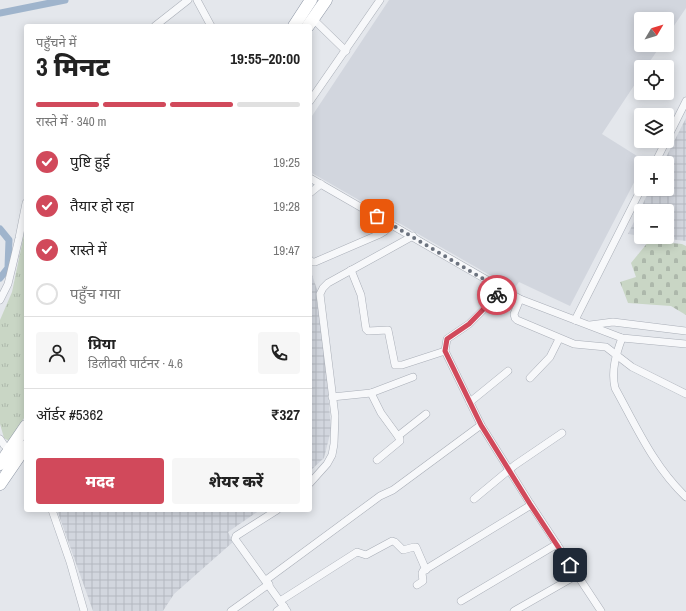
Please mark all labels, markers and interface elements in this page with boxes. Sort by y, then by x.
north arrow [634,12,674,52]
map controls [634,12,674,244]
text: पहुँचने में [36,34,77,51]
text: 19:55–20:00 [230,48,300,69]
text: 3 मिनट [36,49,110,84]
button: locate [634,60,674,100]
button: layers [634,108,674,148]
text: रास्ते में · 340 m [36,113,106,130]
icon: check [36,151,58,173]
text: पुष्टि हुई [70,151,110,172]
text: 19:25 [273,154,300,171]
button: + [634,156,674,196]
icon: check [36,195,58,217]
text: तैयार हो रहा [70,195,134,216]
text: 19:28 [273,198,300,215]
pin [360,199,394,233]
button: − [634,204,674,244]
icon: bag [366,205,388,227]
icon: check [36,239,58,261]
text: रास्ते में [70,239,107,260]
text: 19:47 [273,242,300,259]
courier [477,275,517,315]
text: पहुँच गया [70,283,120,304]
icon: bike [486,284,508,306]
button: person [36,332,78,374]
button: phone [258,332,300,374]
text: प्रिया [88,333,116,354]
text: डिलीवरी पार्टनर · 4.6 [88,355,183,372]
text: ऑर्डर #5362 [36,404,103,425]
text: ₹327 [271,404,300,425]
button: मदद [36,458,164,504]
button: शेयर करें [172,458,300,504]
pin [553,548,587,582]
icon: home [559,554,581,576]

